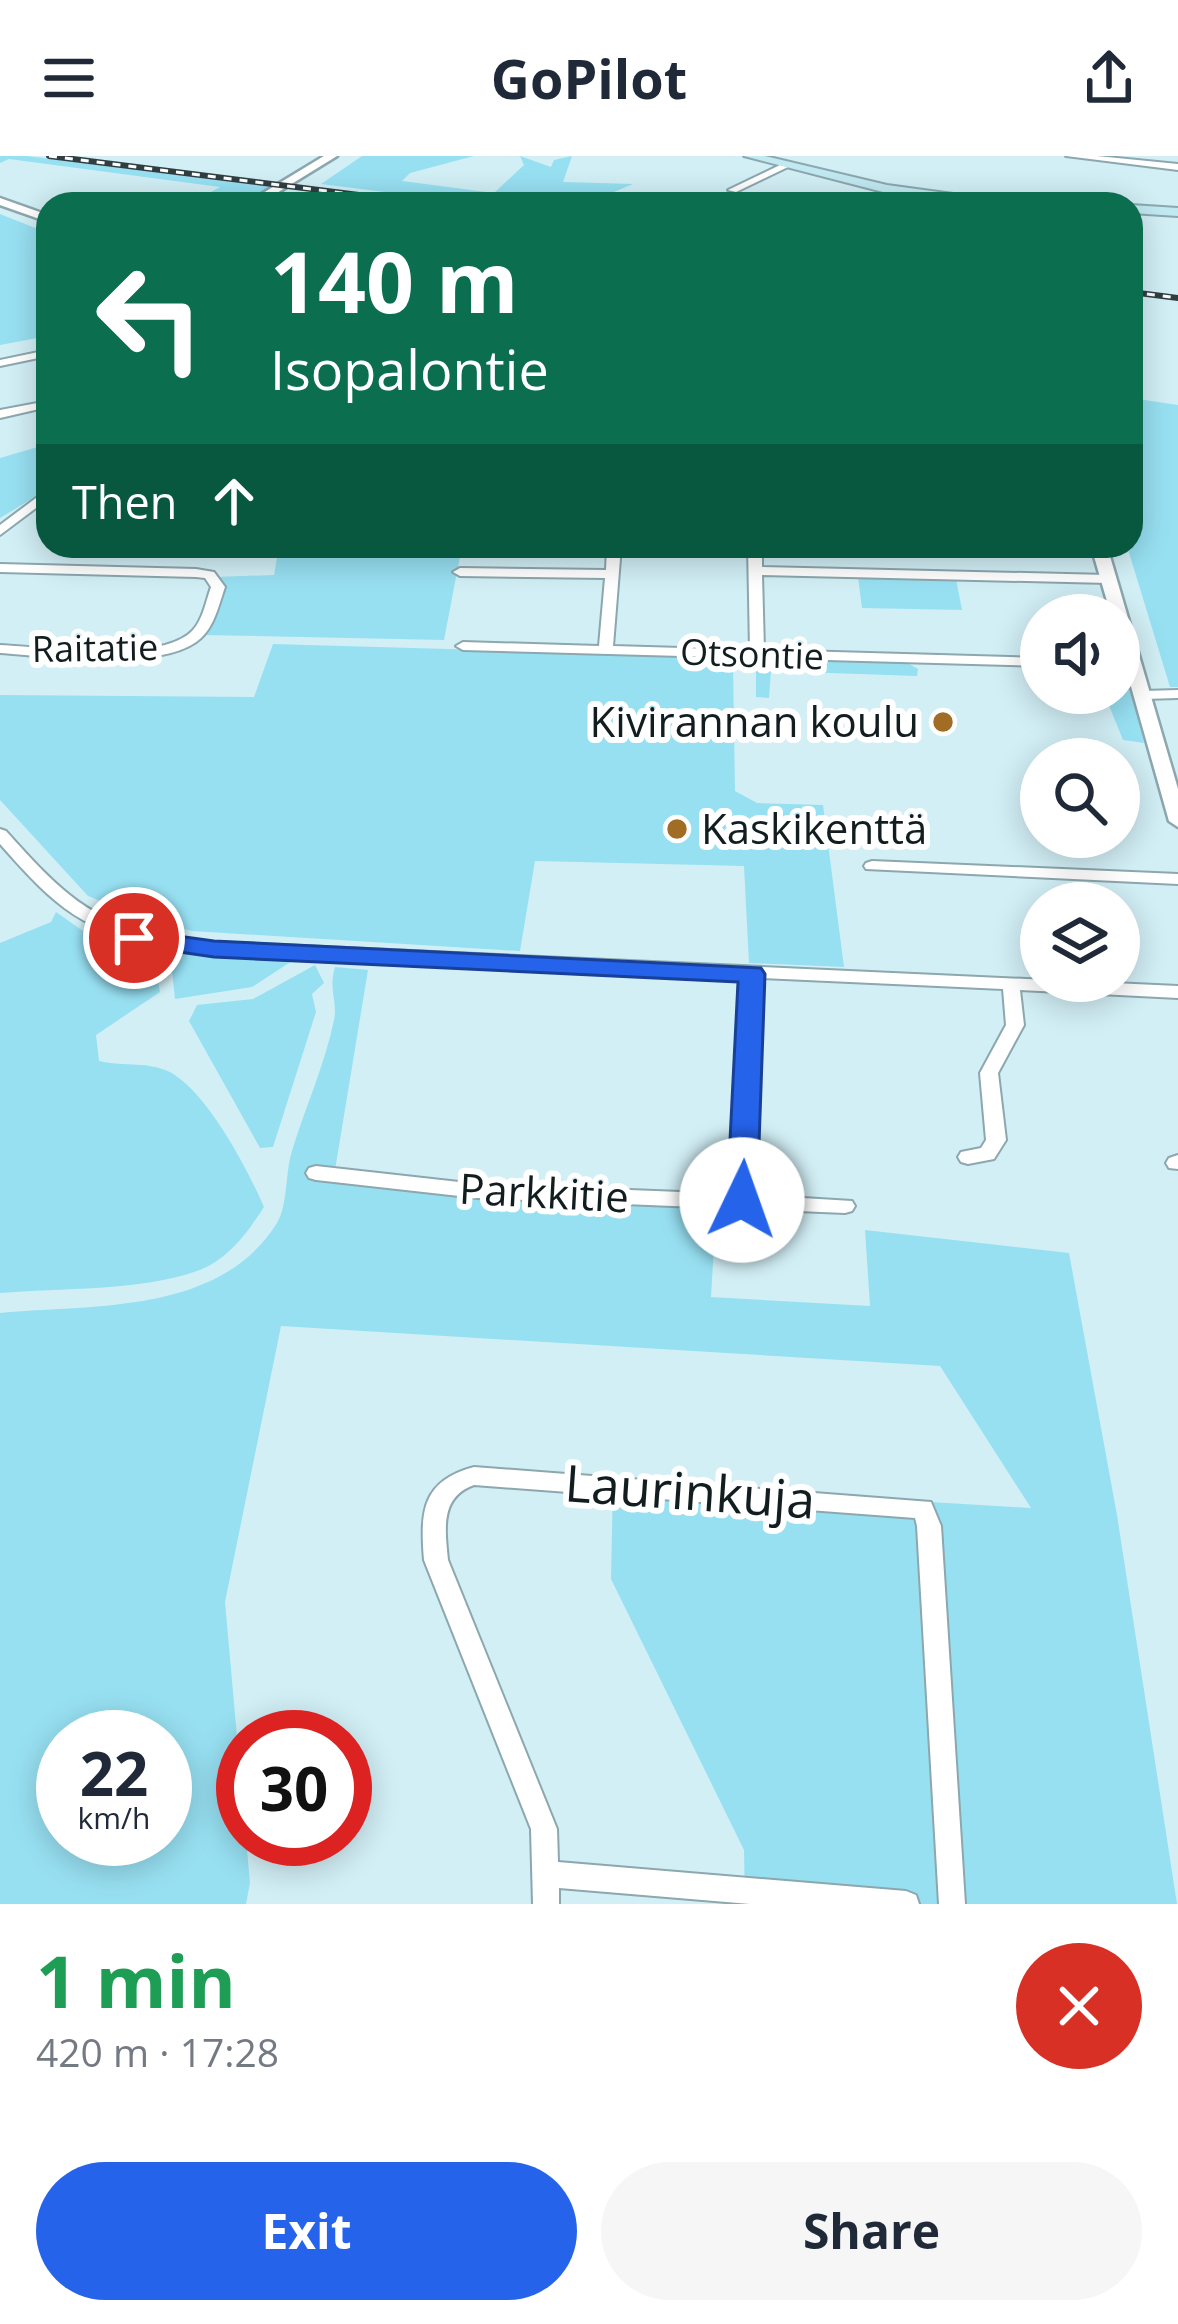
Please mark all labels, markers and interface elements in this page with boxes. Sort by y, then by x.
text: GoPilot [491,41,687,115]
icon: menu [36,45,102,111]
icon: share [1076,45,1142,111]
text: 140 m [270,223,518,338]
icon: left [72,240,228,396]
text: Isopalontie [270,332,549,406]
icon: ahead [201,468,267,534]
text: Then [72,471,177,532]
map controls [1020,594,1140,1002]
button: sound [1020,594,1140,714]
street label: Raitatie [31,622,159,673]
street label: Otsontie [679,627,825,680]
place label: Kivirannan koulu [590,692,919,749]
marker: Kivirannan koulu [930,709,956,735]
button: search [1020,738,1140,858]
place label: Kaskikenttä [701,799,927,856]
marker: Kaskikenttä [664,816,690,842]
button: layers [1020,882,1140,1002]
pin [83,887,185,989]
icon: arrive [101,905,167,971]
position arrow [679,1137,805,1263]
street label: Parkkitie [458,1159,630,1224]
street label: Laurinkuja [563,1446,818,1534]
speed limit sign: 30 [216,1710,372,1866]
text: 22 [80,1732,148,1814]
text: km/h [78,1797,150,1838]
text: 1 min [36,1931,236,2029]
button: close [1016,1943,1142,2069]
text: 420 m · 17:28 [36,2025,279,2078]
button: Exit [36,2162,577,2300]
button: Share [601,2162,1142,2300]

